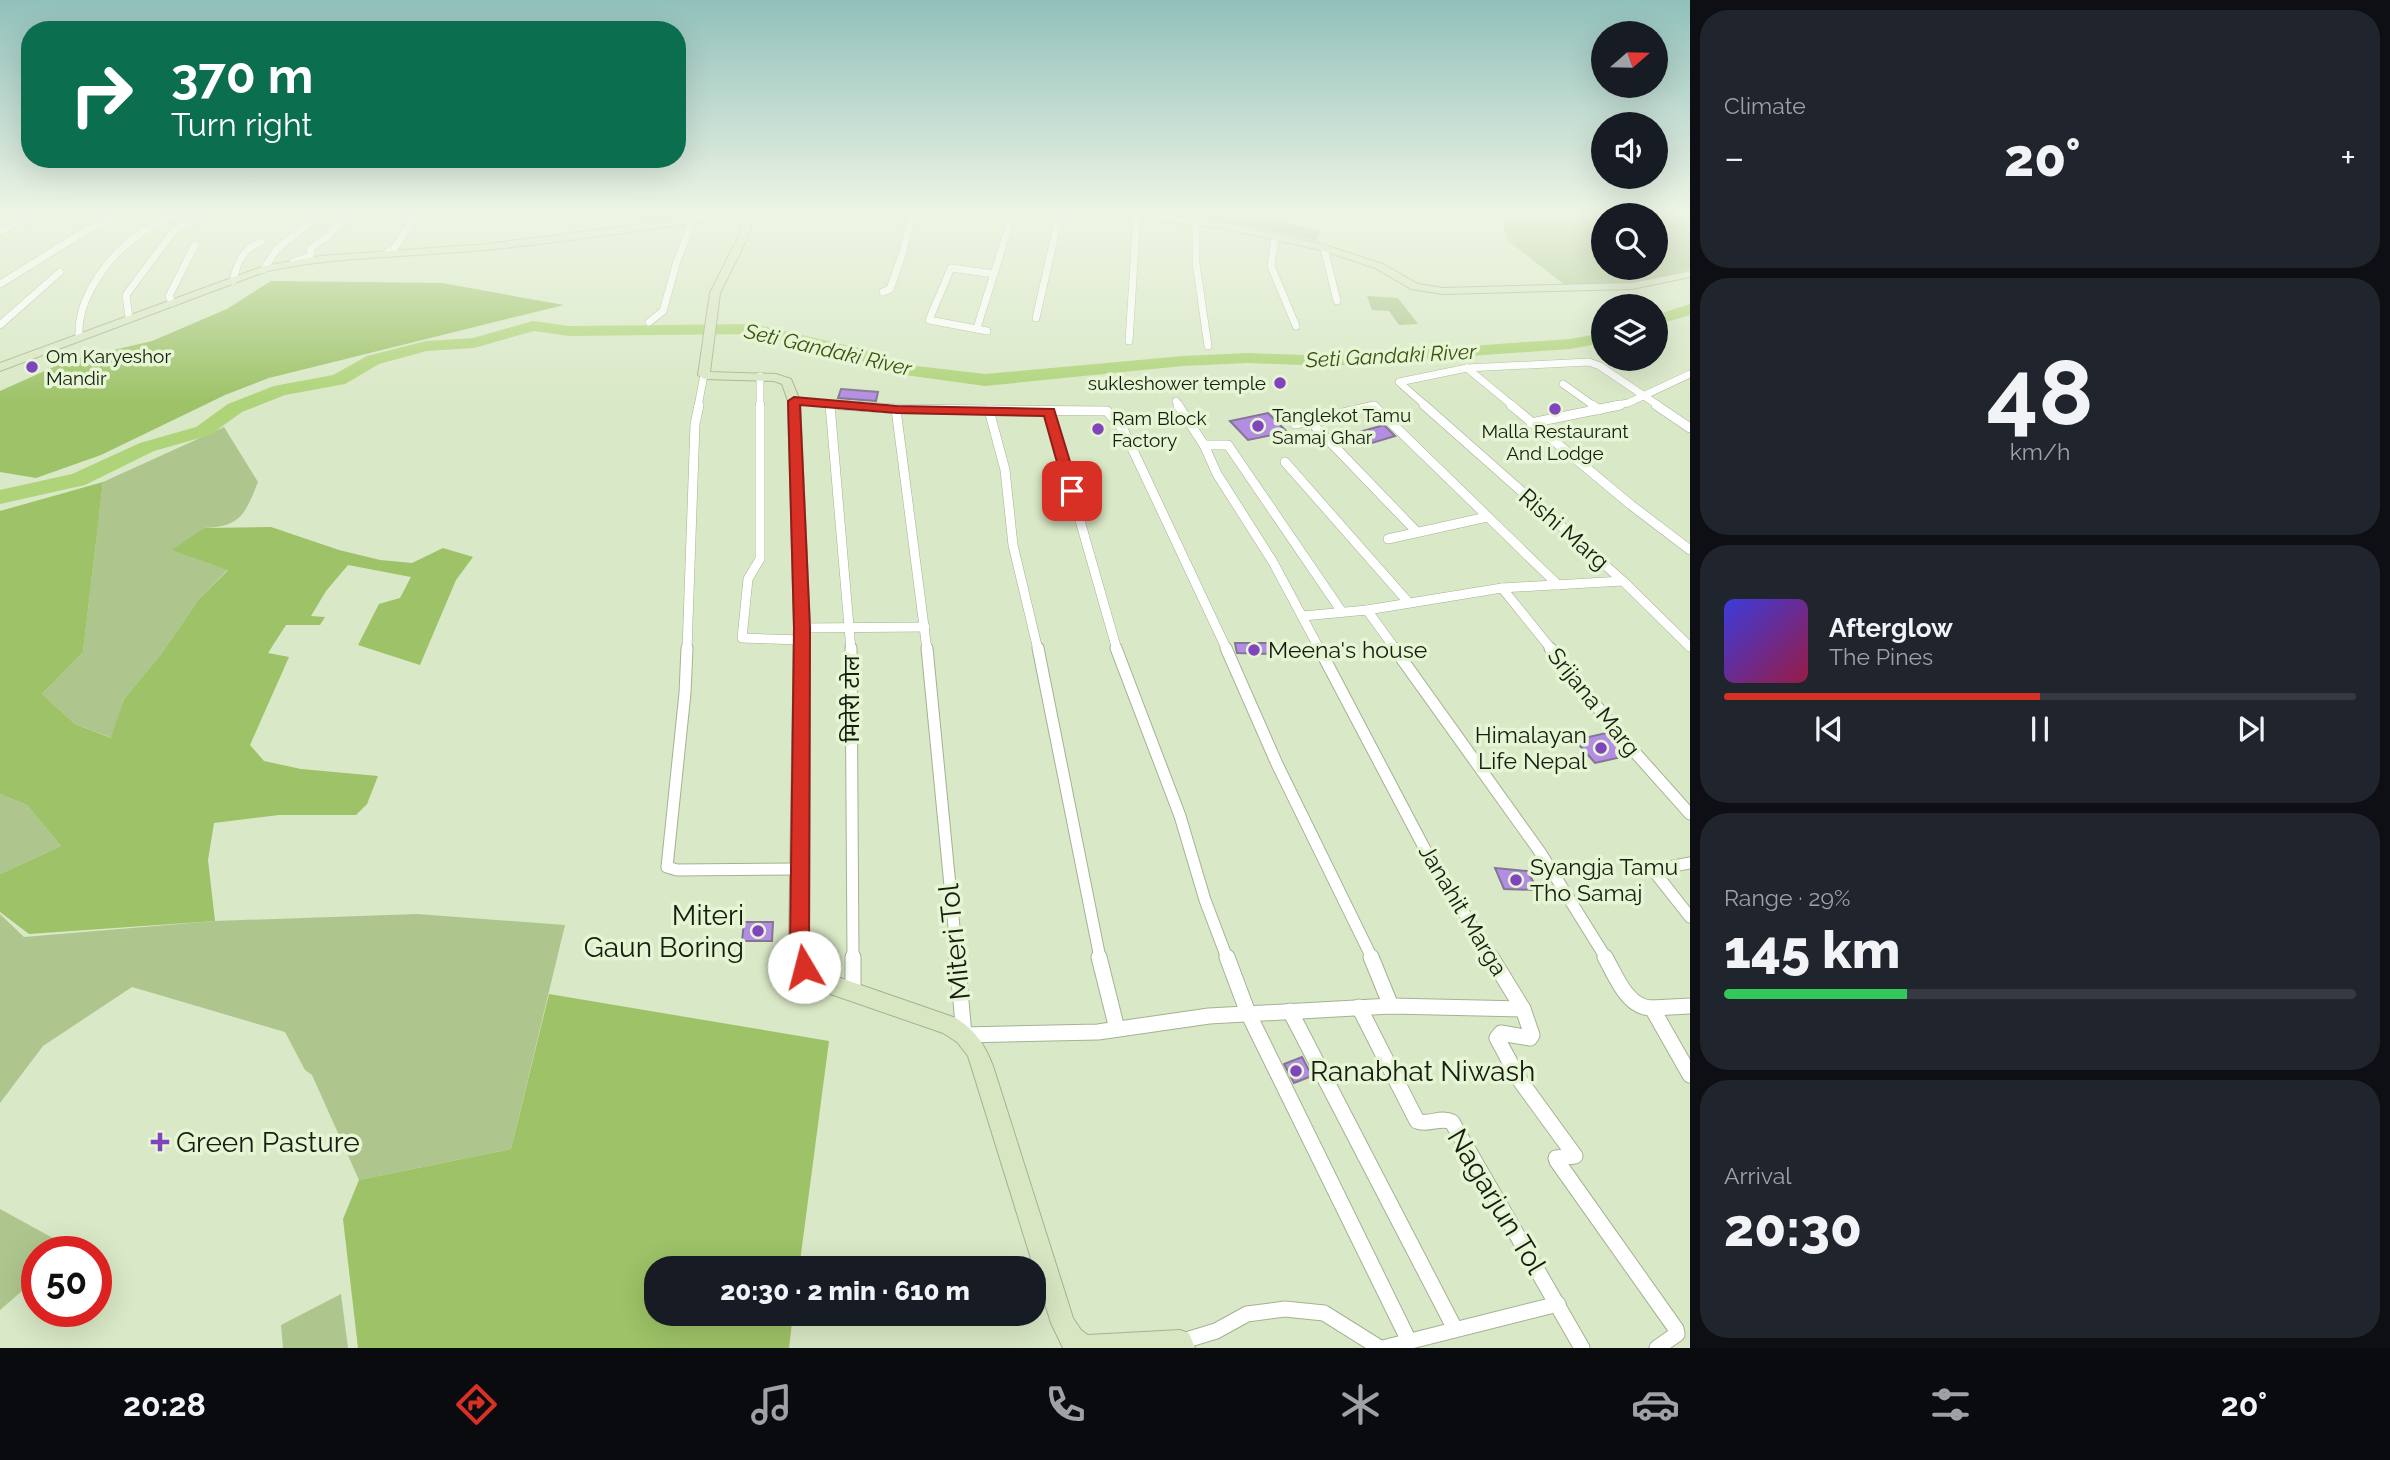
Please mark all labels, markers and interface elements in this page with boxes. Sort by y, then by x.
north arrow [1591,21,1668,98]
map controls [1591,21,1668,371]
text: 370 m [171,47,313,104]
icon: right [56,49,147,140]
text: Climate [1724,92,1806,119]
text: Turn right [171,106,312,143]
button: sound [1591,112,1668,189]
text: 20° [2004,127,2081,188]
text: − [1724,135,1744,180]
text: + [2340,135,2356,180]
button: search [1591,203,1668,280]
button: layers [1591,294,1668,371]
water label: Seti Gandaki River [741,318,915,381]
water label: Seti Gandaki River [1304,339,1478,373]
text: 48 [1987,339,2093,446]
place label: Om Karyeshor Mandir [46,345,171,389]
marker: Om Karyeshor Mandir [24,359,40,375]
place label: sukleshower temple [1088,372,1266,394]
marker: sukleshower temple [1272,375,1288,391]
marker: Malla Restaurant And Lodge [1547,401,1563,417]
place label: Tanglekot Tamu Samaj Ghar [1272,404,1411,448]
place label: Ram Block Factory [1112,407,1207,451]
marker: Tanglekot Tamu Samaj Ghar [1250,418,1266,434]
place label: Malla Restaurant And Lodge [1481,420,1629,464]
marker: Ram Block Factory [1090,421,1106,437]
text: km/h [2010,438,2070,465]
pin [1042,461,1102,521]
icon: arrive [1053,472,1091,510]
street label: Rishi Marg [1514,482,1615,575]
text: Afterglow [1829,613,1953,643]
place label: Meena's house [1268,636,1427,663]
marker: Meena's house [1246,642,1262,658]
street label: Srijana Marg [1543,642,1646,761]
text: The Pines [1829,643,1933,670]
street label: मितेरी टोल [837,655,864,743]
icon: previous [1810,710,1848,748]
icon: pause [2021,710,2059,748]
icon: next [2232,710,2270,748]
place label: Himalayan Life Nepal [1475,721,1588,774]
marker: Himalayan Life Nepal [1593,740,1609,756]
street label: Janahit Marga [1414,839,1513,980]
place label: Syangja Tamu Tho Samaj [1530,853,1678,906]
marker: Syangja Tamu Tho Samaj [1508,872,1524,888]
street label: Miteri Tol [932,882,977,1002]
text: Range · 29% [1724,884,1850,911]
place label: Miteri Gaun Boring [584,899,744,964]
text: 145 km [1724,919,1900,980]
marker: Miteri Gaun Boring [750,923,766,939]
position arrow [767,930,841,1004]
place label: Ranabhat Niwash [1310,1055,1535,1088]
marker: Ranabhat Niwash [1288,1063,1304,1079]
street label: Nagarjun Tol [1440,1123,1553,1280]
place label: Green Pasture [176,1126,360,1159]
marker: Green Pasture [150,1132,170,1152]
text: Arrival [1724,1162,1791,1189]
text: 20:30 [1724,1197,1862,1258]
speed limit sign: 50 [21,1236,112,1327]
text: 20:30 · 2 min · 610 m [720,1276,970,1306]
icon: directions [452,1380,501,1429]
icon: music [747,1380,796,1429]
icon: phone [1041,1380,1090,1429]
icon: climate [1336,1380,1385,1429]
icon: car [1631,1380,1680,1429]
icon: filters [1926,1380,1975,1429]
text: 20:28 [123,1386,206,1423]
text: 20° [2221,1386,2267,1423]

